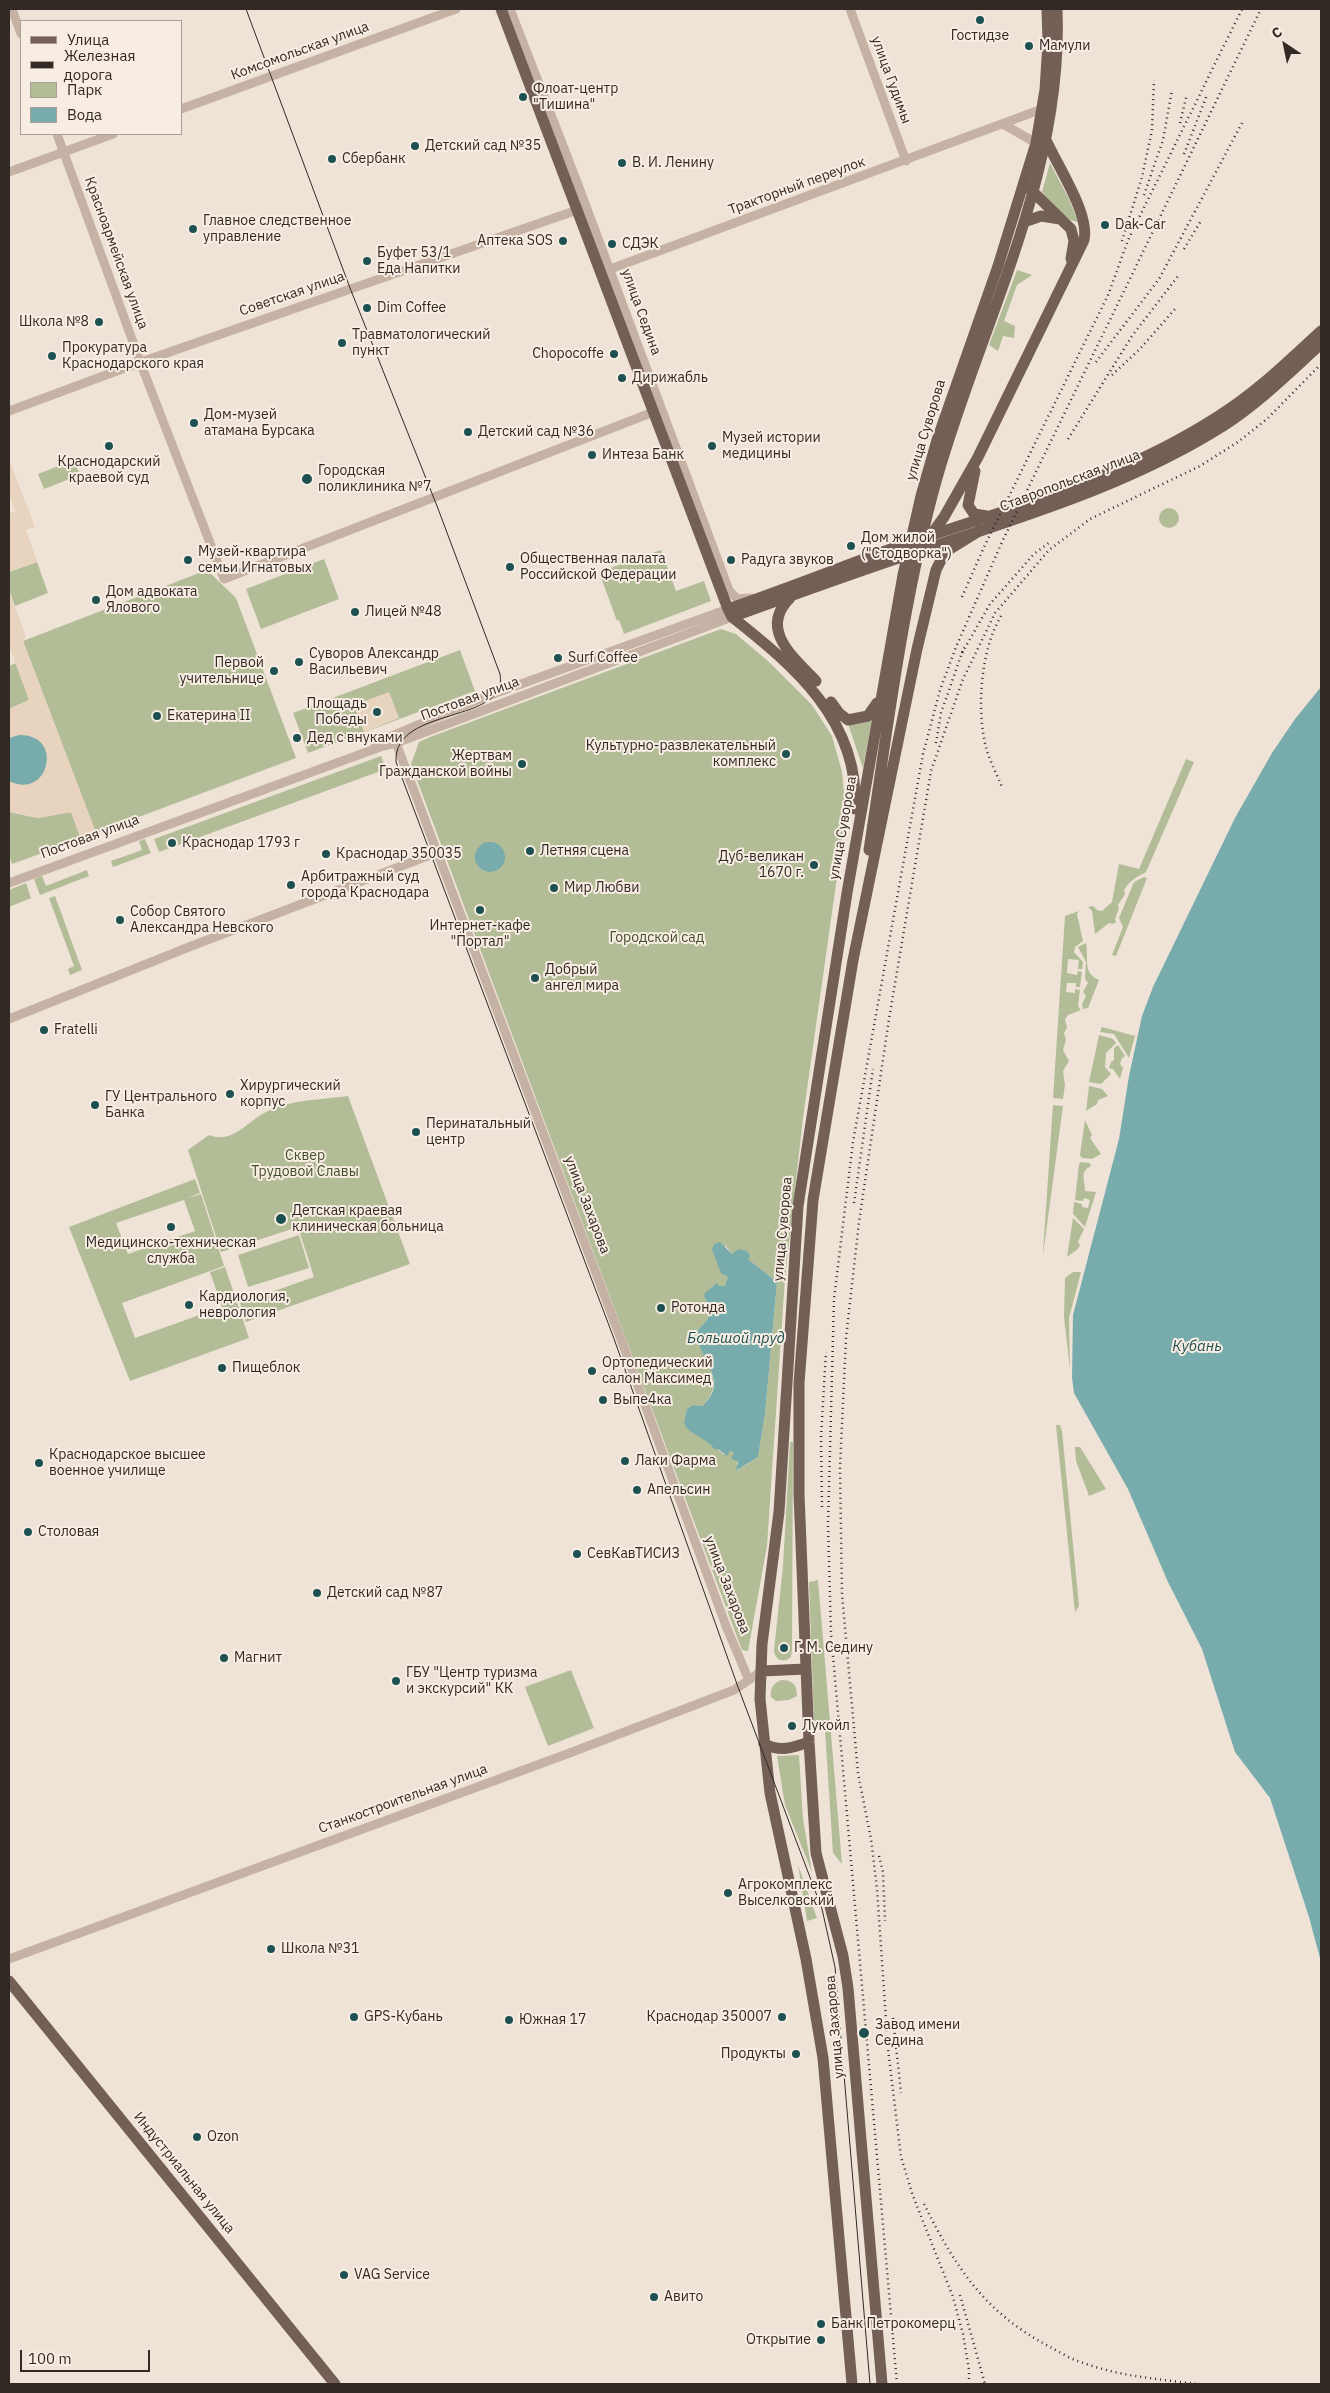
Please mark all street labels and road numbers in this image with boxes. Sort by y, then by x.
street label: Комсомольская улица [229,18,371,84]
street label: улица Гудимы [867,34,915,126]
street label: Тракторный переулок [726,153,868,219]
street label: Красноармейская улица [81,175,151,331]
street label: улица Седина [618,266,664,358]
street label: Советская улица [237,268,347,320]
street label: улица Суворова [903,378,949,482]
street label: Ставропольская улица [997,446,1143,516]
street label: Постовая улица [418,673,522,725]
street label: улица Суворова [826,775,860,881]
street label: Постовая улица [38,811,142,863]
street label: улица Захарова [561,1154,613,1256]
street label: улица Суворова [770,1176,796,1282]
street label: улица Захарова [701,1534,753,1636]
street label: Станкостроительная улица [316,1761,490,1837]
street label: улица Захарова [822,1975,848,2079]
street label: Индустриальная улица [130,2109,238,2237]

